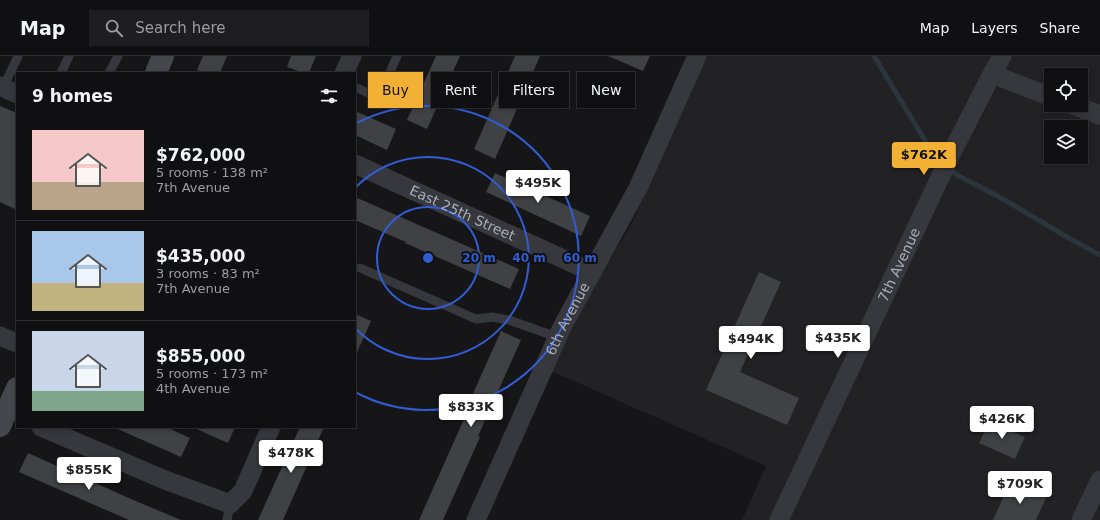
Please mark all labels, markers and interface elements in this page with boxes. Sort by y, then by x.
search box [89,10,369,46]
text: Map [20,17,65,39]
icon: search [103,17,125,39]
text: Search here [135,19,225,37]
text: Map [920,20,949,36]
text: Layers [971,20,1018,36]
text: Share [1040,20,1080,36]
map controls [1044,68,1088,164]
button: locate [1044,68,1088,112]
chip: Buy [368,72,423,108]
chip: Rent [431,72,491,108]
chip: Filters [499,72,569,108]
chip: New [577,72,635,108]
icon: filters [318,85,340,107]
text: 9 homes [32,86,113,106]
button: layers [1044,120,1088,164]
pin: $762K [896,142,952,176]
text: $762,000 [156,145,245,165]
icon: home [64,146,112,194]
text: $762K [901,147,947,162]
text: 5 rooms · 138 m² [156,165,268,180]
pin: $495K [510,170,566,204]
text: $495K [515,175,561,190]
text: 7th Avenue [156,180,230,195]
street label: East 25th Street [407,182,518,244]
street label: 7th Avenue [875,225,923,304]
text: $435,000 [156,246,245,266]
icon: home [64,247,112,295]
centre of rings [421,251,435,265]
text: 20 m [462,251,496,265]
text: 40 m [512,251,546,265]
text: 60 m [563,251,597,265]
text: 3 rooms · 83 m² [156,266,260,281]
street label: 6th Avenue [542,280,593,358]
text: 7th Avenue [156,281,230,296]
pin: $435K [810,325,866,359]
pin: $494K [723,326,779,360]
text: $435K [815,330,861,345]
text: $494K [728,331,774,346]
text: $855,000 [156,346,245,366]
icon: home [64,347,112,395]
text: 5 rooms · 173 m² [156,366,268,381]
text: 4th Avenue [156,381,230,396]
pin: $833K [443,394,499,428]
text: $833K [448,399,494,414]
pin: $426K [974,406,1030,440]
text: $426K [979,411,1025,426]
pin: $478K [263,440,319,474]
text: $478K [268,445,314,460]
pin: $855K [61,457,117,491]
text: $855K [66,462,112,477]
pin: $709K [992,471,1048,505]
text: $709K [997,476,1043,491]

